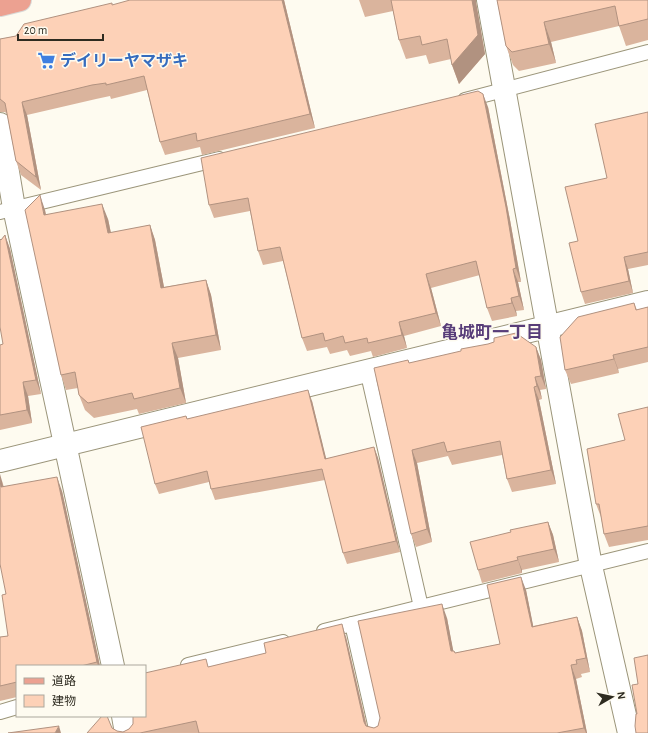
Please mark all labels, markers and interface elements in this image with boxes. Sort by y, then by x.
scale bar [18,16,103,42]
text: 20 m [24,24,47,36]
supermarket icon: デイリーヤマザキ [37,50,57,70]
place label: デイリーヤマザキ [60,52,188,69]
district label: 亀城町一丁目 [441,322,543,341]
legend [16,665,146,717]
text: 道路 [52,674,76,687]
north arrow [592,677,632,717]
text: N [615,691,627,700]
text: 建物 [52,694,76,707]

